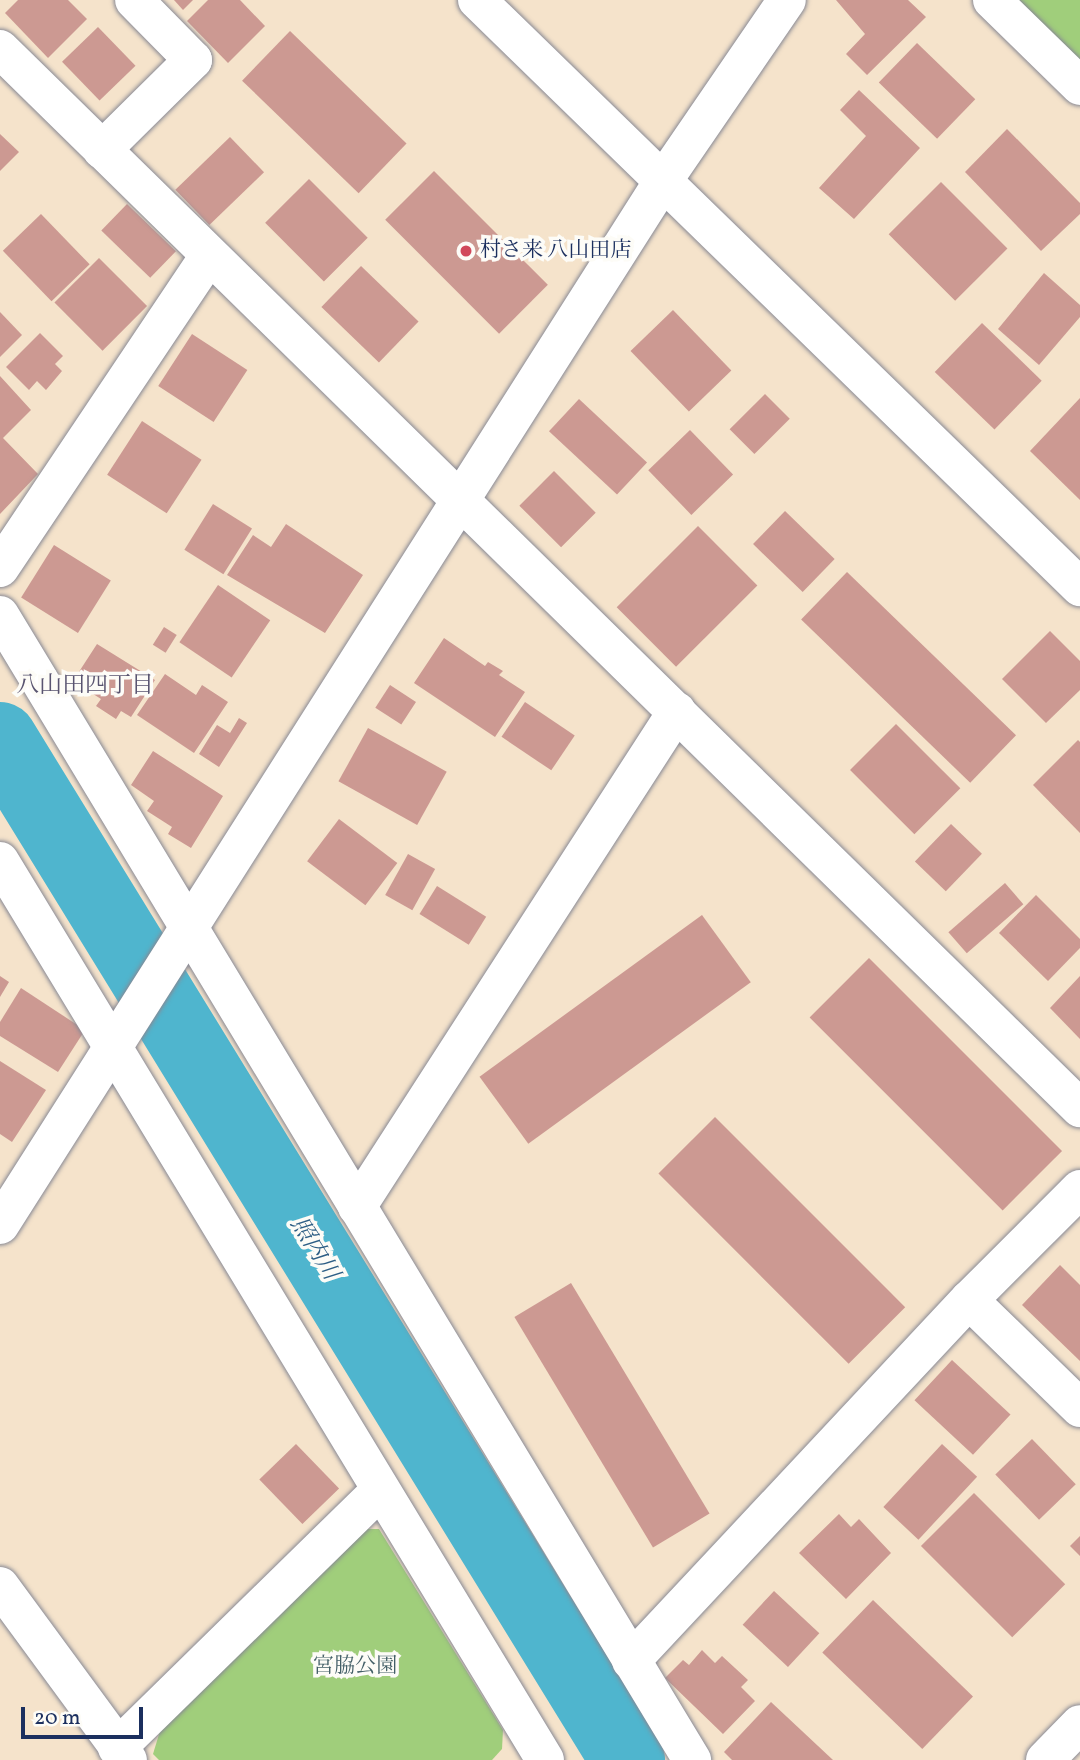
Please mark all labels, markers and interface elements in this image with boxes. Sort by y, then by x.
place label: 村さ来 八山田店 [480,238,631,264]
marker: 村さ来 八山田店 [458,243,474,259]
district label: 八山田四丁目 [16,672,154,700]
water label: 照内川 [284,1212,344,1286]
park label: 宮脇公園 [313,1654,397,1680]
scale bar [24,1694,147,1738]
text: 20 m [34,1704,80,1733]

